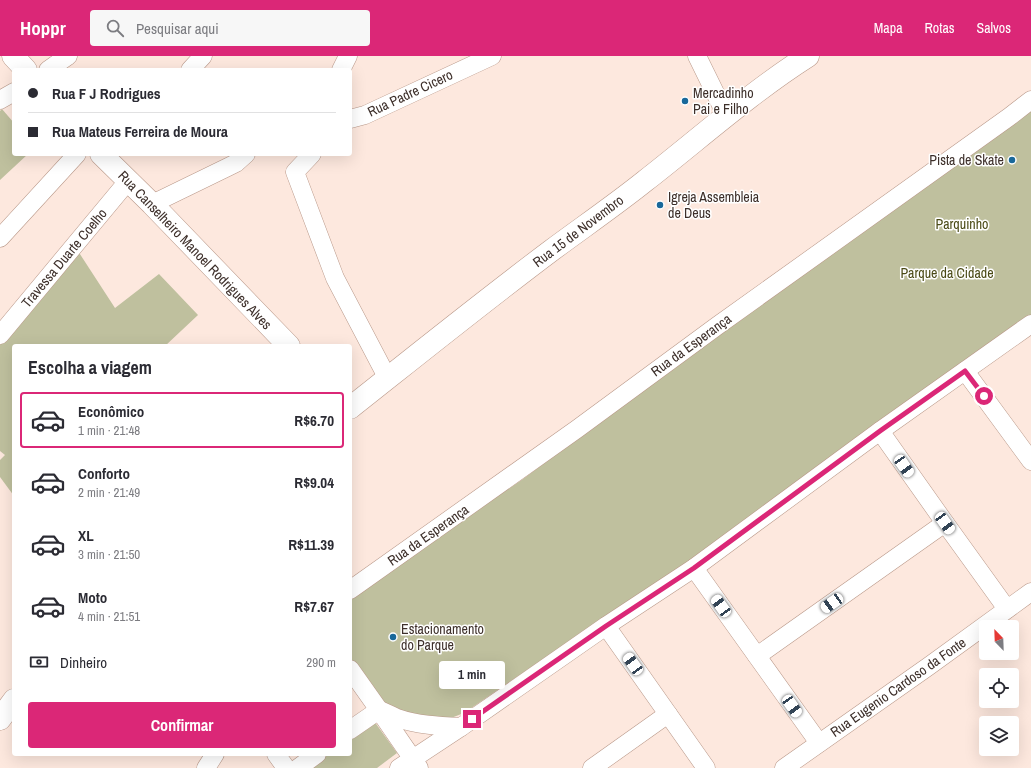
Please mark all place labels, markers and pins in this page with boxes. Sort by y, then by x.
place label: Mercadinho Pai e Filho [693,84,754,118]
marker: Mercadinho Pai e Filho [680,96,690,106]
place label: Pista de Skate [929,151,1004,169]
marker: Pista de Skate [1007,155,1017,165]
place label: Igreja Assembleia de Deus [668,188,760,222]
marker: Igreja Assembleia de Deus [655,200,665,210]
place label: Estacionamento do Parque [401,620,484,654]
marker: Estacionamento do Parque [388,632,398,642]

